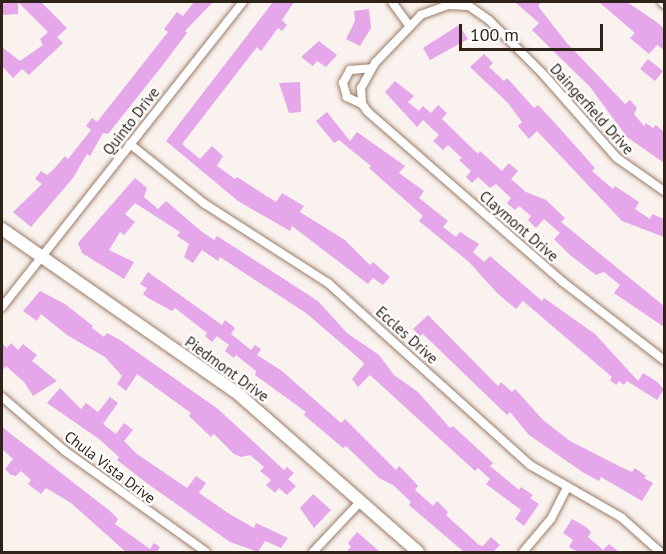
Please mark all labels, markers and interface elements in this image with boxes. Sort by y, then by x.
scale bar [462,12,606,50]
text: 100 m [470,23,519,46]
street label: Daingerfield Drive [546,60,638,158]
street label: Quinto Drive [99,83,163,159]
street label: Claymont Drive [476,187,562,265]
street label: Eccles Drive [372,302,442,368]
street label: Piedmont Drive [182,333,272,405]
street label: Chula Vista Drive [61,427,159,507]

